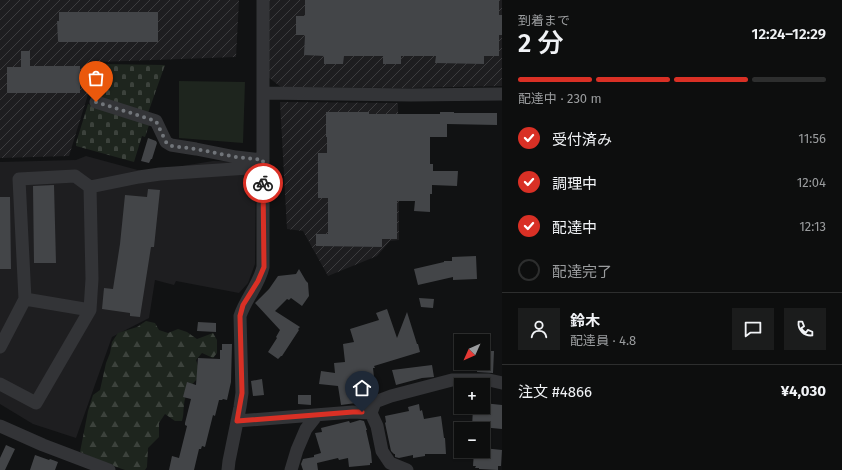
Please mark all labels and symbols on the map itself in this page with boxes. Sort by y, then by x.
pin [79,61,113,102]
courier [243,163,283,203]
north arrow [454,334,490,370]
pin [345,371,379,412]

